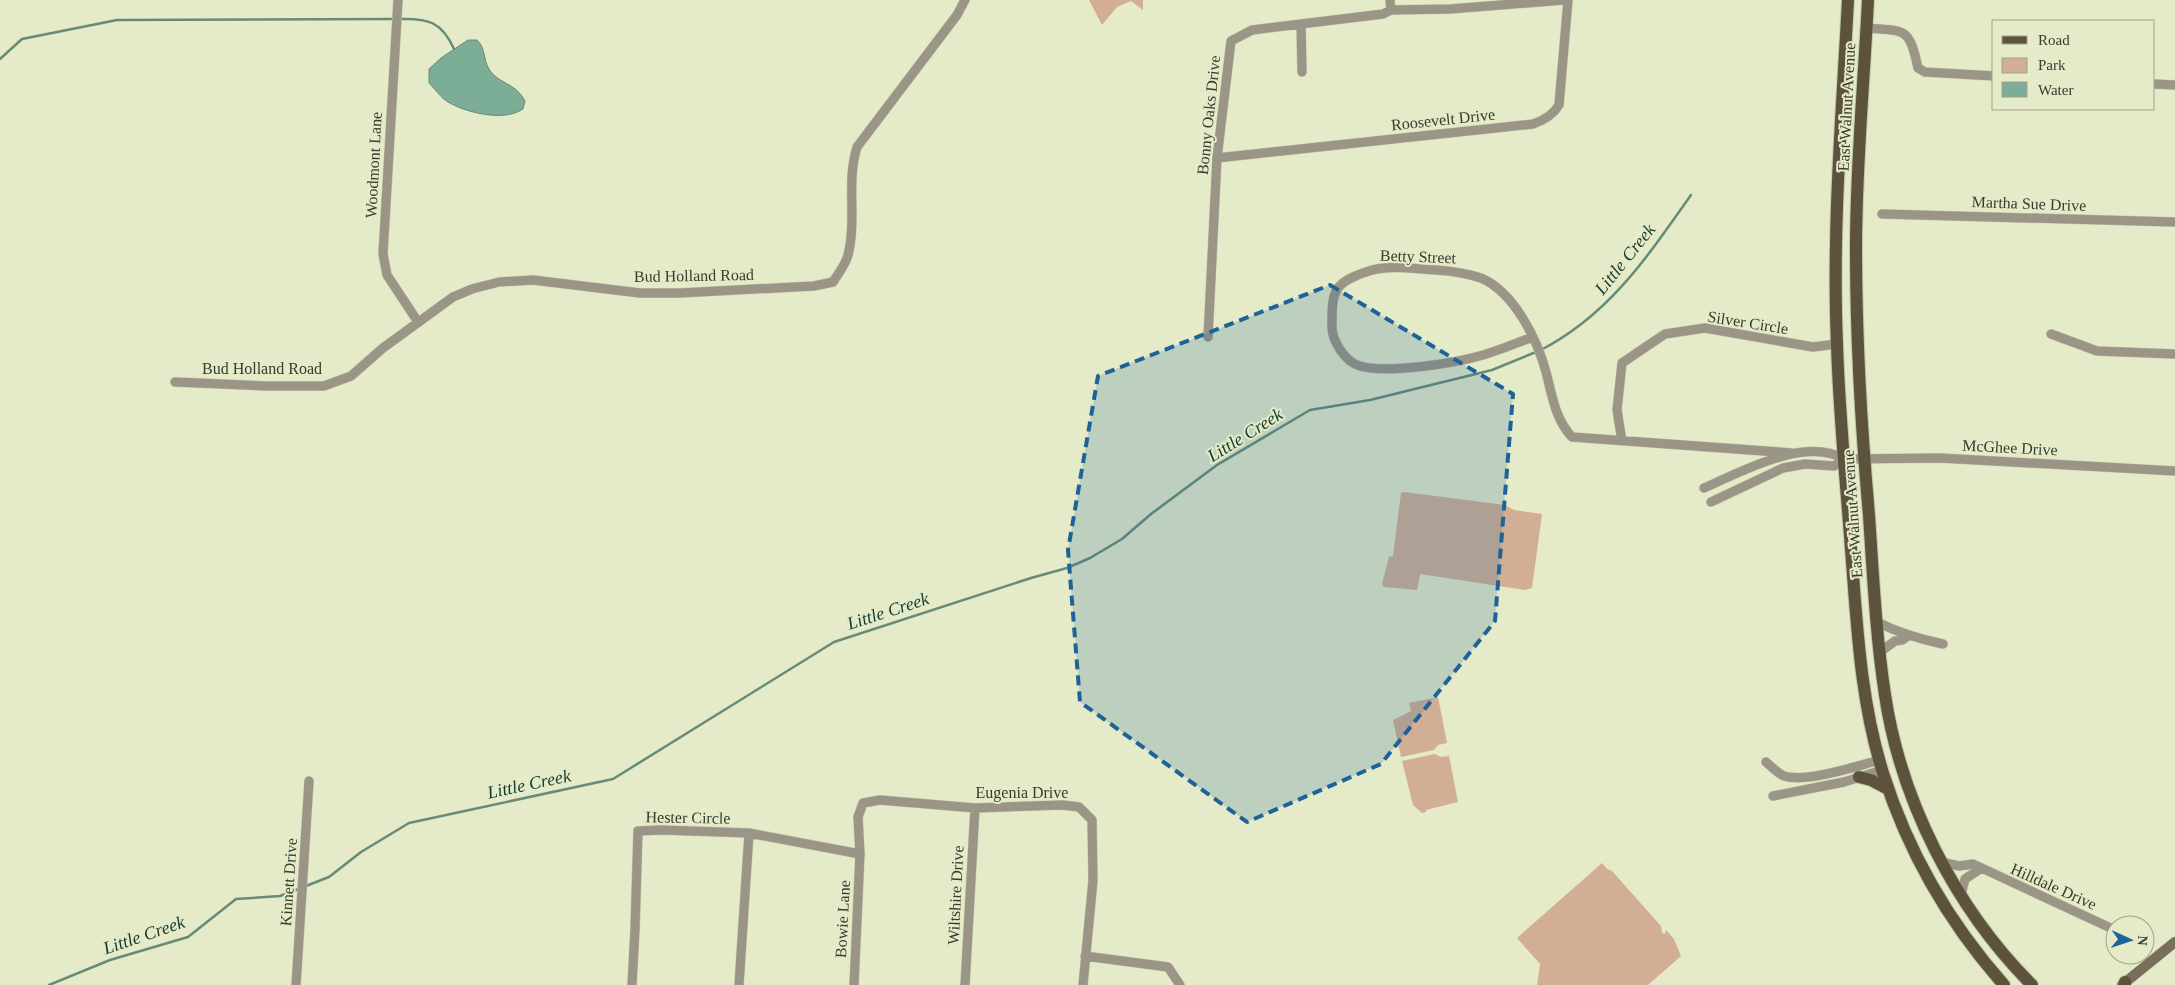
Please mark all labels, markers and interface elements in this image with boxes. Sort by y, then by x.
legend [1992,20,2155,110]
text: Road [2038,32,2070,48]
street label: East Walnut Avenue [1835,42,1858,172]
street label: Bonny Oaks Drive [1194,55,1224,176]
text: Park [2038,57,2066,73]
text: Water [2038,82,2073,98]
street label: Roosevelt Drive [1390,106,1496,133]
street label: Woodmont Lane [362,111,385,219]
street label: Martha Sue Drive [1971,193,2087,214]
water label: Little Creek [1590,219,1660,299]
street label: Betty Street [1380,247,1457,267]
street label: Bud Holland Road [634,266,754,285]
street label: Silver Circle [1706,308,1789,337]
street label: Bud Holland Road [202,360,322,377]
water label: Little Creek [1203,404,1287,466]
street label: McGhee Drive [1962,437,2058,458]
street label: East Walnut Avenue [1840,449,1865,579]
water label: Little Creek [844,588,932,634]
water label: Little Creek [484,765,574,803]
street label: Eugenia Drive [976,784,1068,802]
street label: Hester Circle [645,808,731,827]
street label: Kinnett Drive [277,837,300,927]
street label: Wiltshire Drive [944,845,967,945]
street label: Hilldale Drive [2008,860,2099,913]
street label: Bowie Lane [832,880,853,958]
water label: Little Creek [100,911,188,959]
north arrow [2105,915,2155,965]
text: N [2135,935,2150,946]

